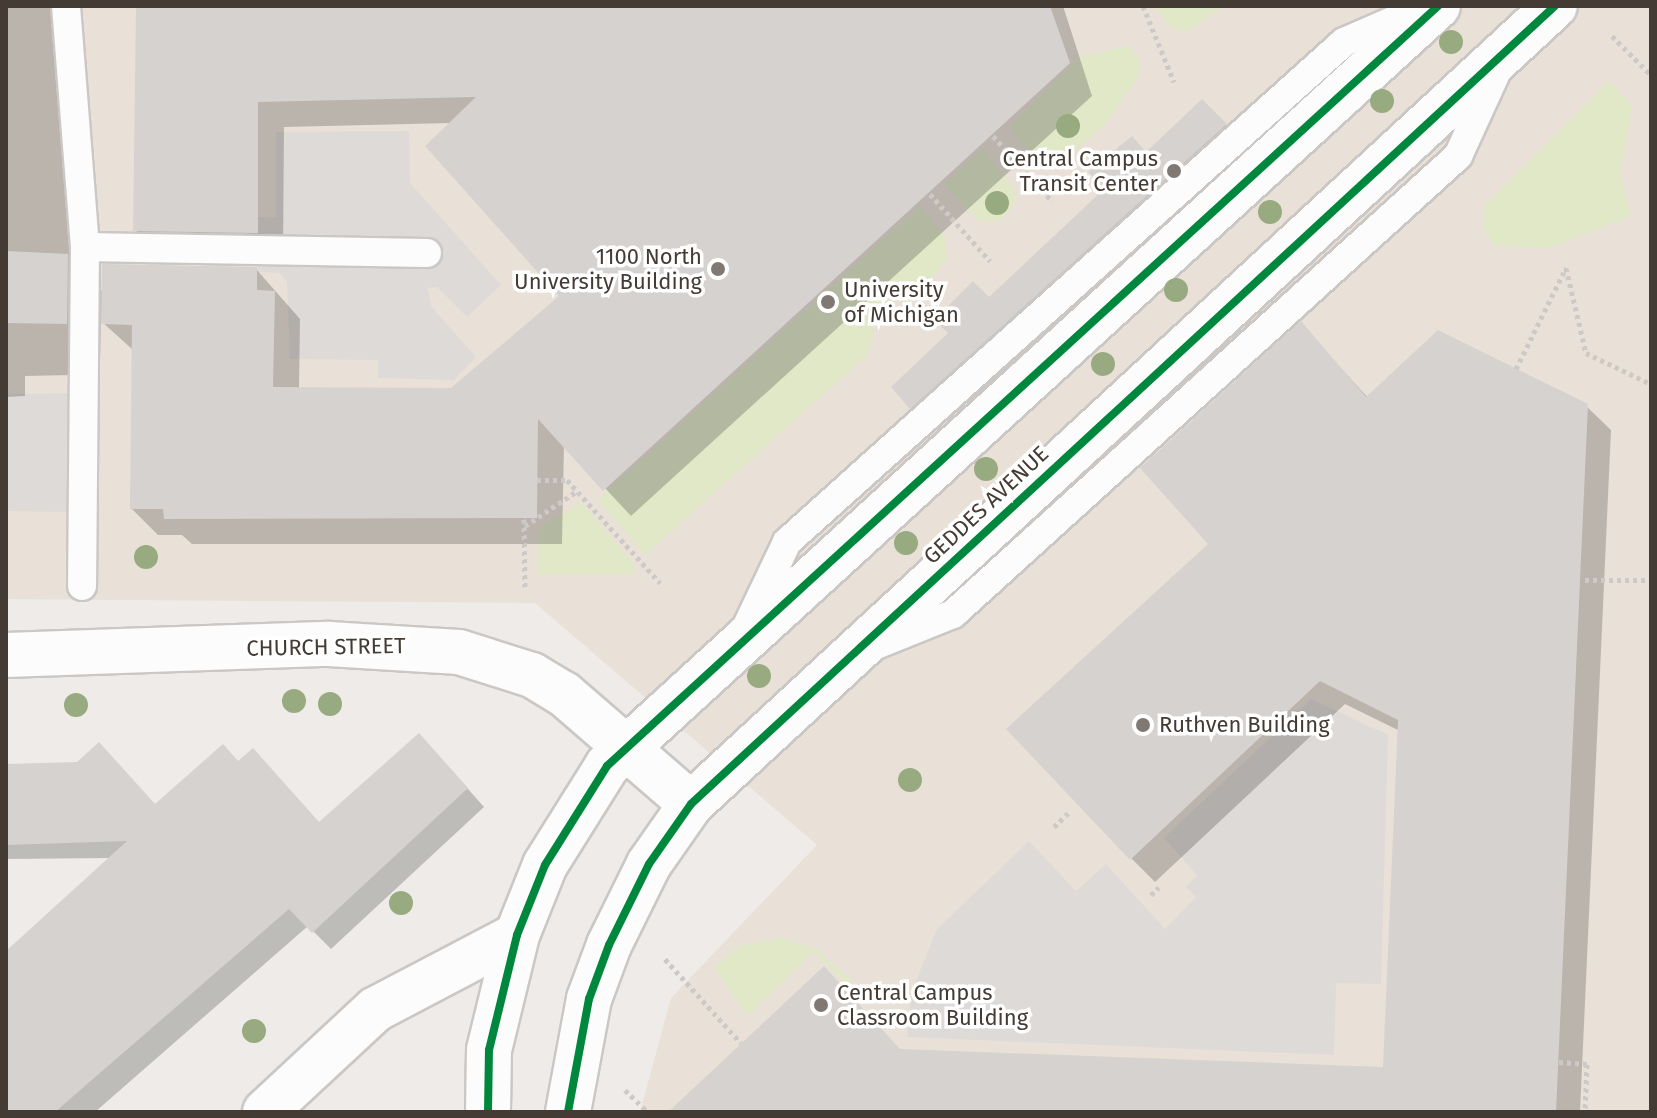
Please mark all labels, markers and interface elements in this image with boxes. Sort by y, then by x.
place label: Central Campus Transit Center [1002,145,1158,196]
marker: Central Campus Transit Center [1165,162,1183,180]
place label: 1100 North University Building [514,243,702,294]
marker: 1100 North University Building [709,260,727,278]
place label: University of Michigan [844,276,959,328]
marker: University of Michigan [819,293,837,311]
street label: GEDDES AVENUE [918,440,1054,570]
street label: CHURCH STREET [246,632,406,662]
place label: Ruthven Building [1159,712,1330,738]
marker: Ruthven Building [1134,716,1152,734]
place label: Central Campus Classroom Building [837,979,1028,1030]
marker: Central Campus Classroom Building [812,996,830,1014]

